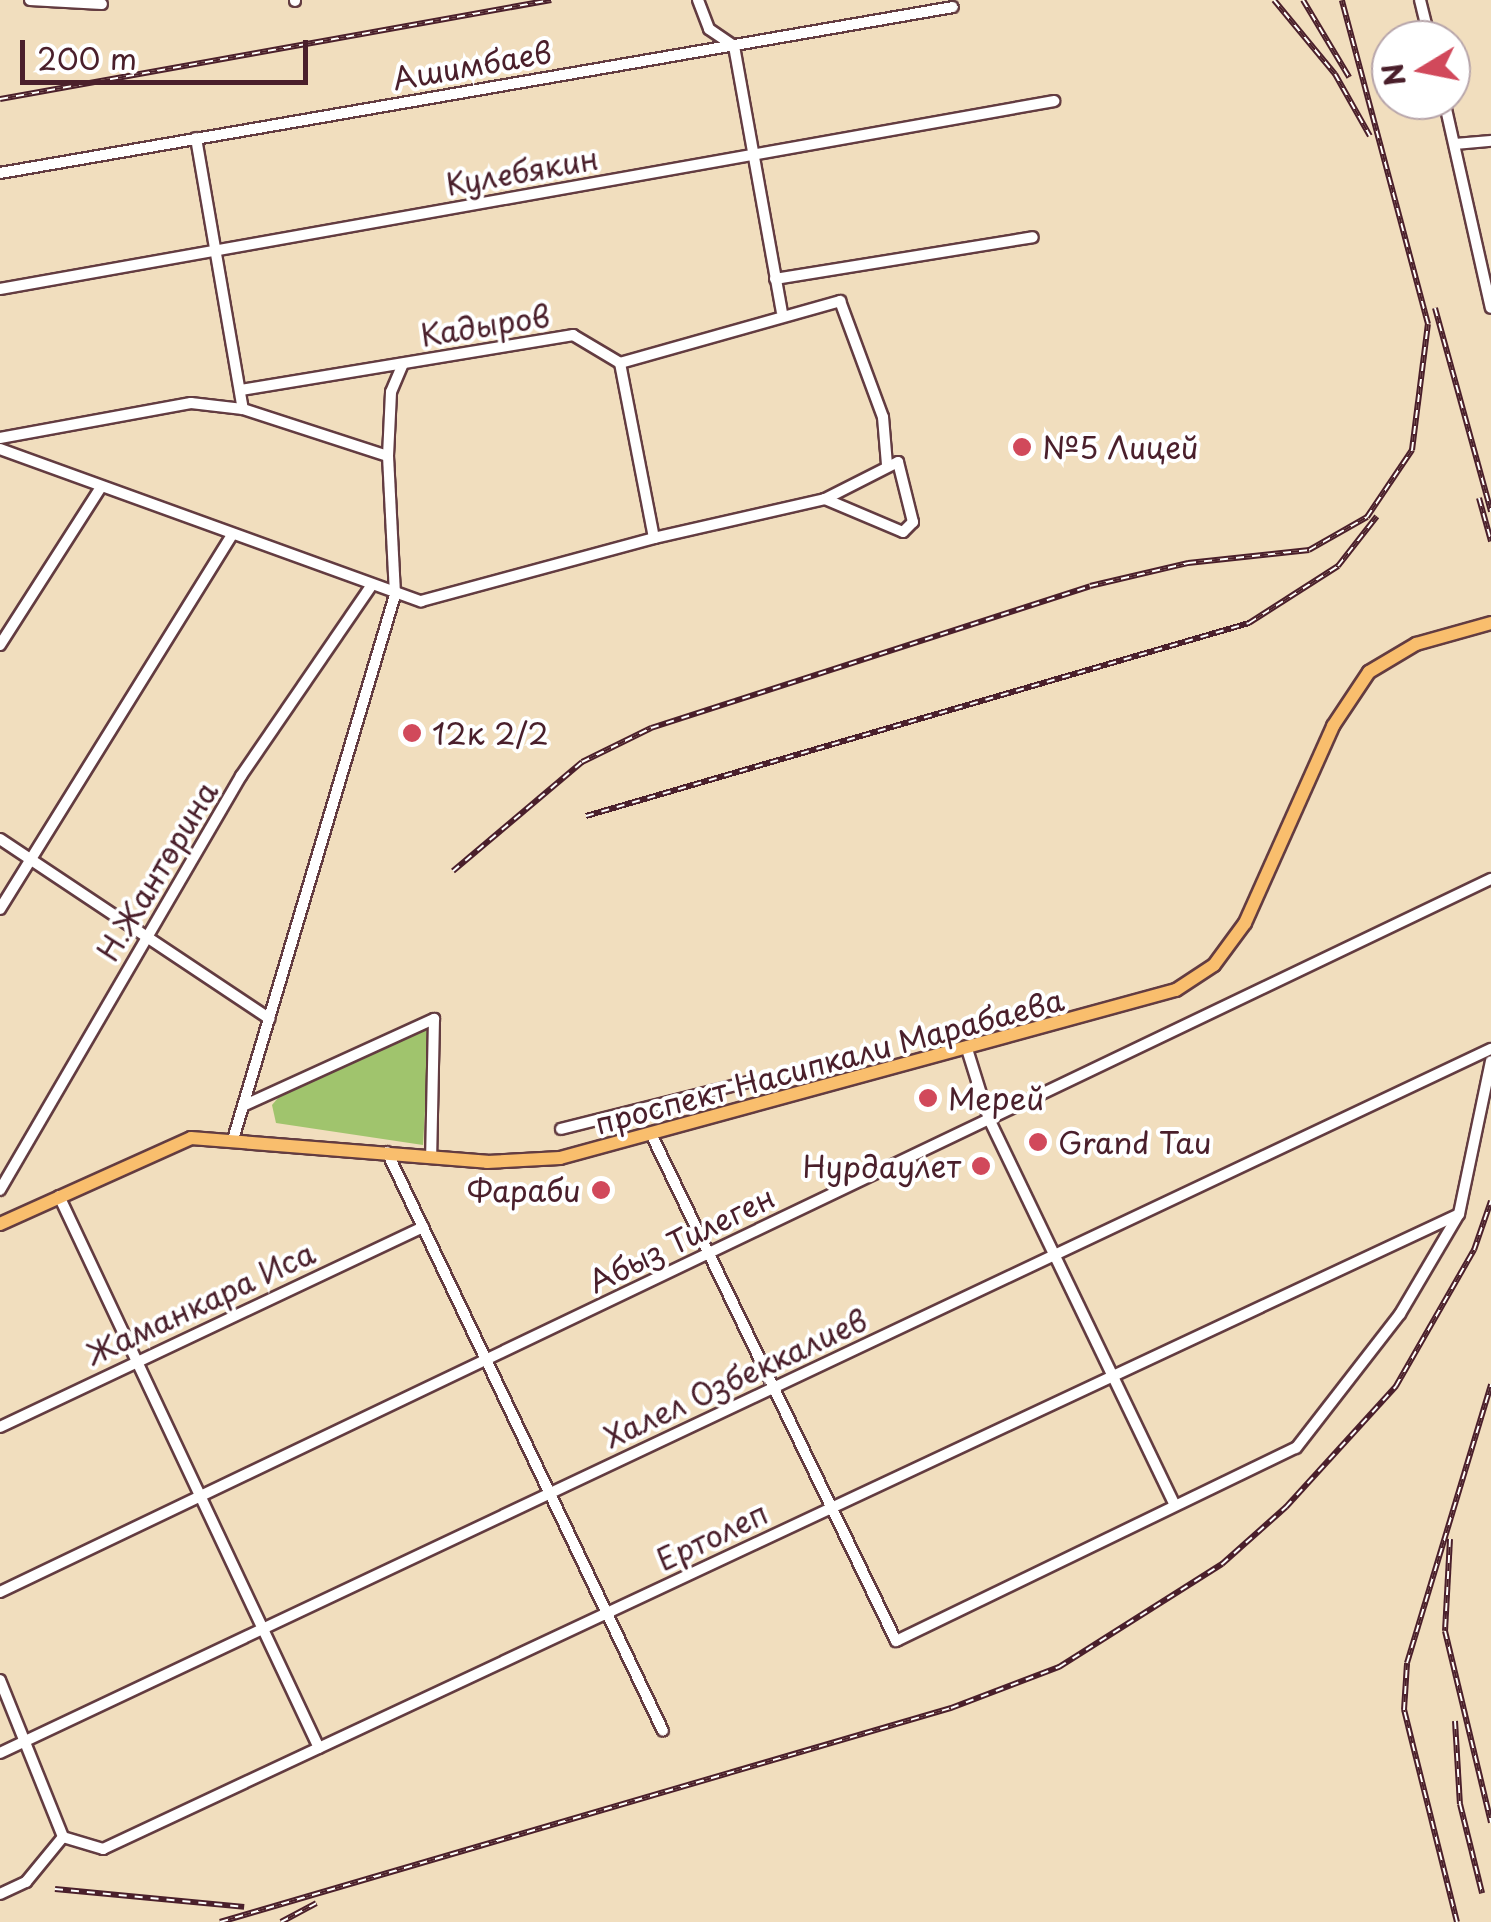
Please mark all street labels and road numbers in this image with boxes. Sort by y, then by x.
street label: Ашимбаев [390,33,554,97]
street label: Кулебякин [443,140,601,202]
street label: Кадыров [418,297,552,353]
street label: Н.Жантөрина [89,775,225,967]
street label: проспект Насипкали Марабаева [589,981,1069,1141]
street label: Абыз Тилеген [582,1178,780,1300]
street label: Жаманкара Иса [79,1234,321,1372]
street label: Халел Озбеккалиев [598,1301,872,1455]
street label: Ертолеп [651,1495,773,1577]

